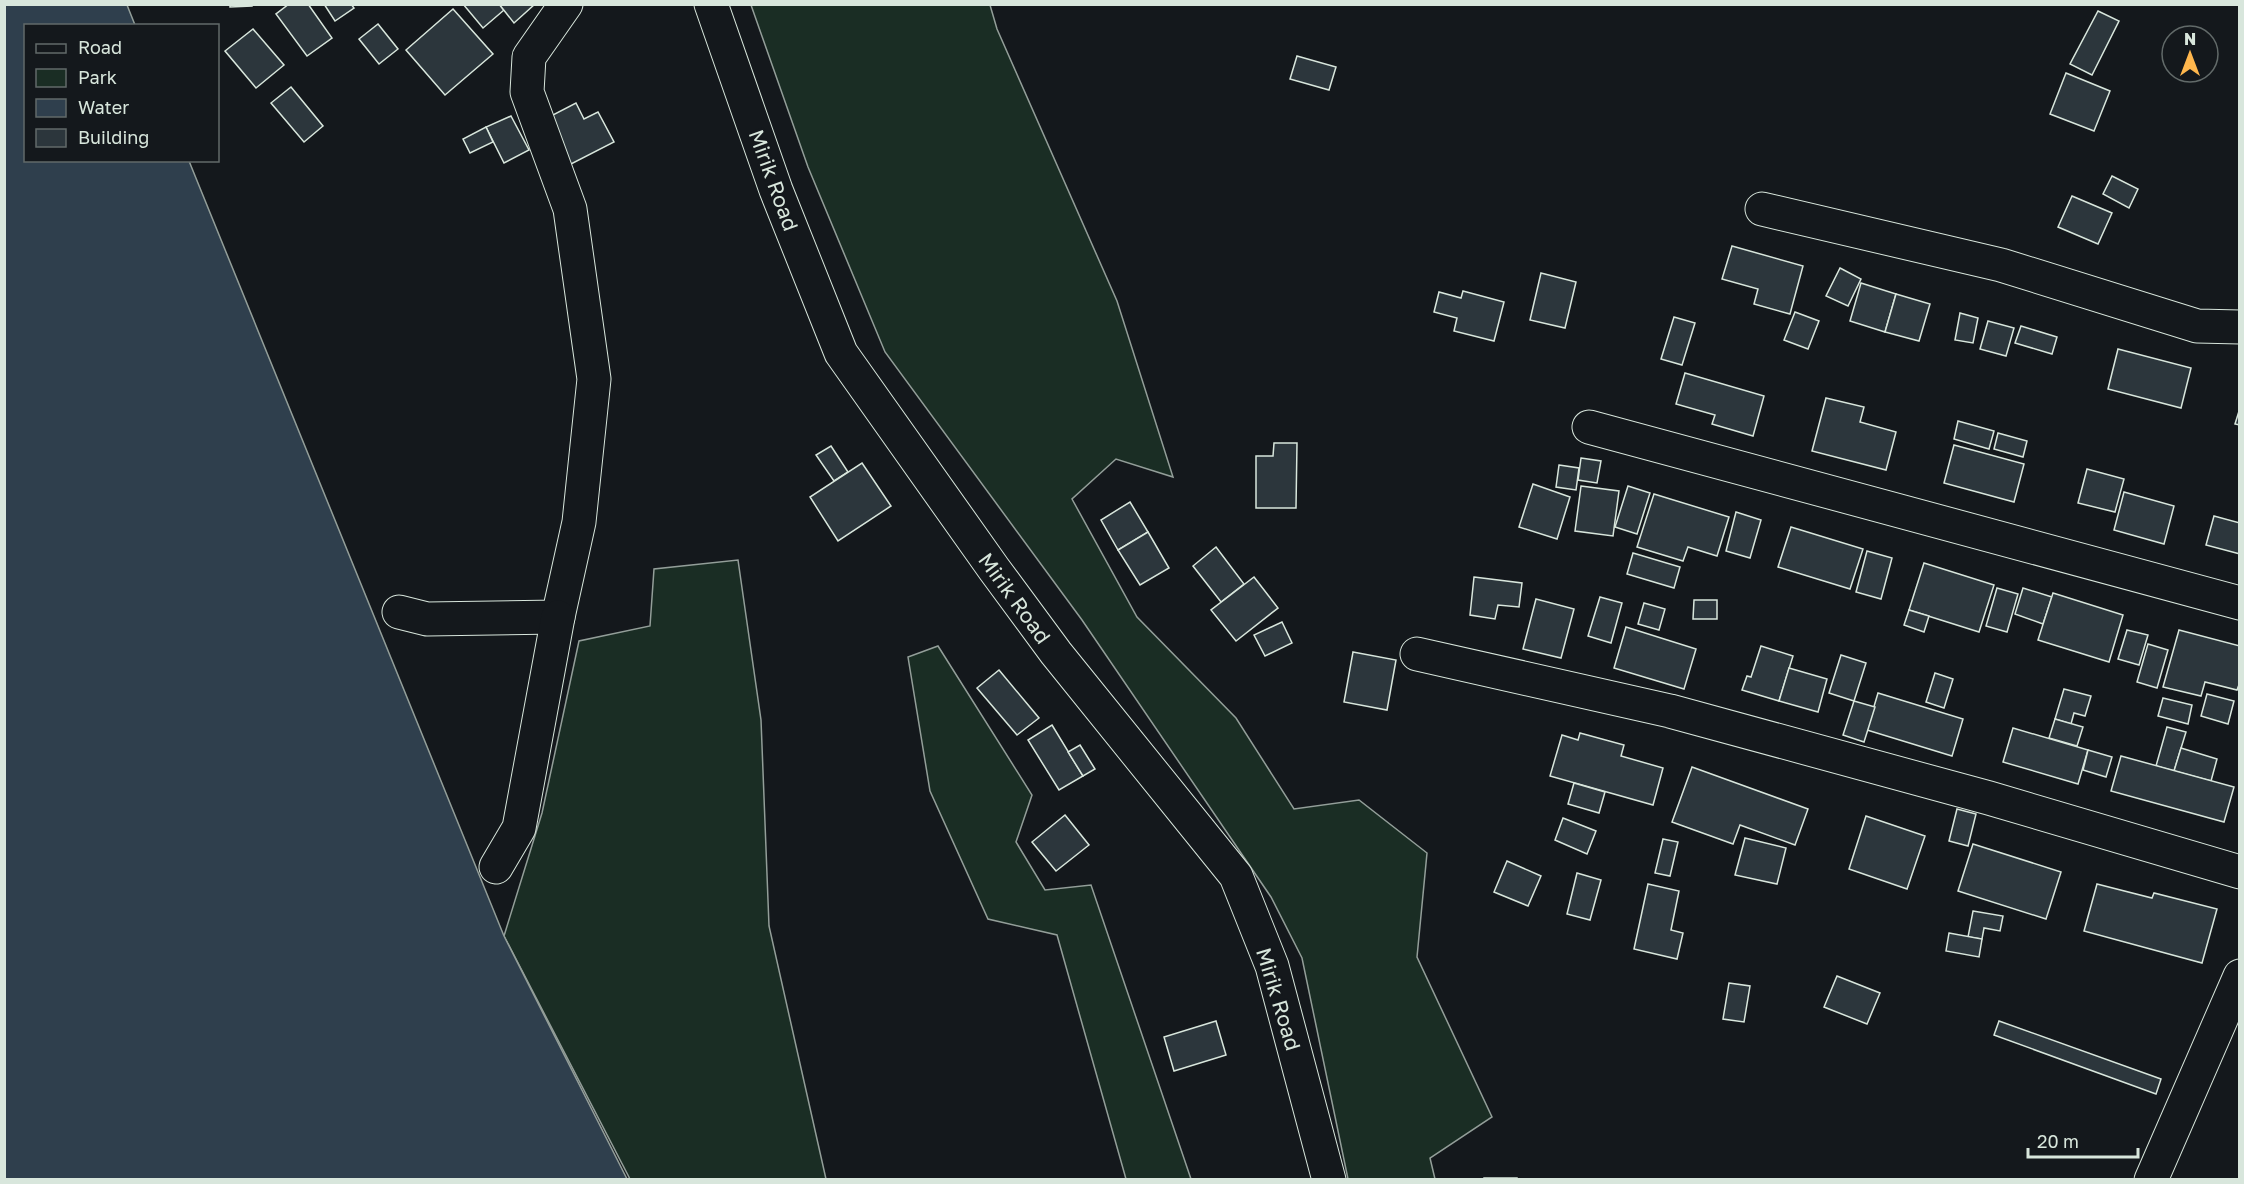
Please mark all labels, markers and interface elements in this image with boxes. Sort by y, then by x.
legend [24,24,219,162]
north arrow [2160,24,2220,84]
text: N [2184,29,2196,49]
text: Road [78,36,122,58]
text: Park [78,66,117,88]
text: Water [78,96,129,118]
text: Building [78,126,149,148]
street label: Mirik Road [744,126,804,234]
street label: Mirik Road [973,547,1057,649]
street label: Mirik Road [1251,944,1307,1054]
scale bar [2028,1121,2138,1159]
text: 20 m [2037,1130,2079,1152]

